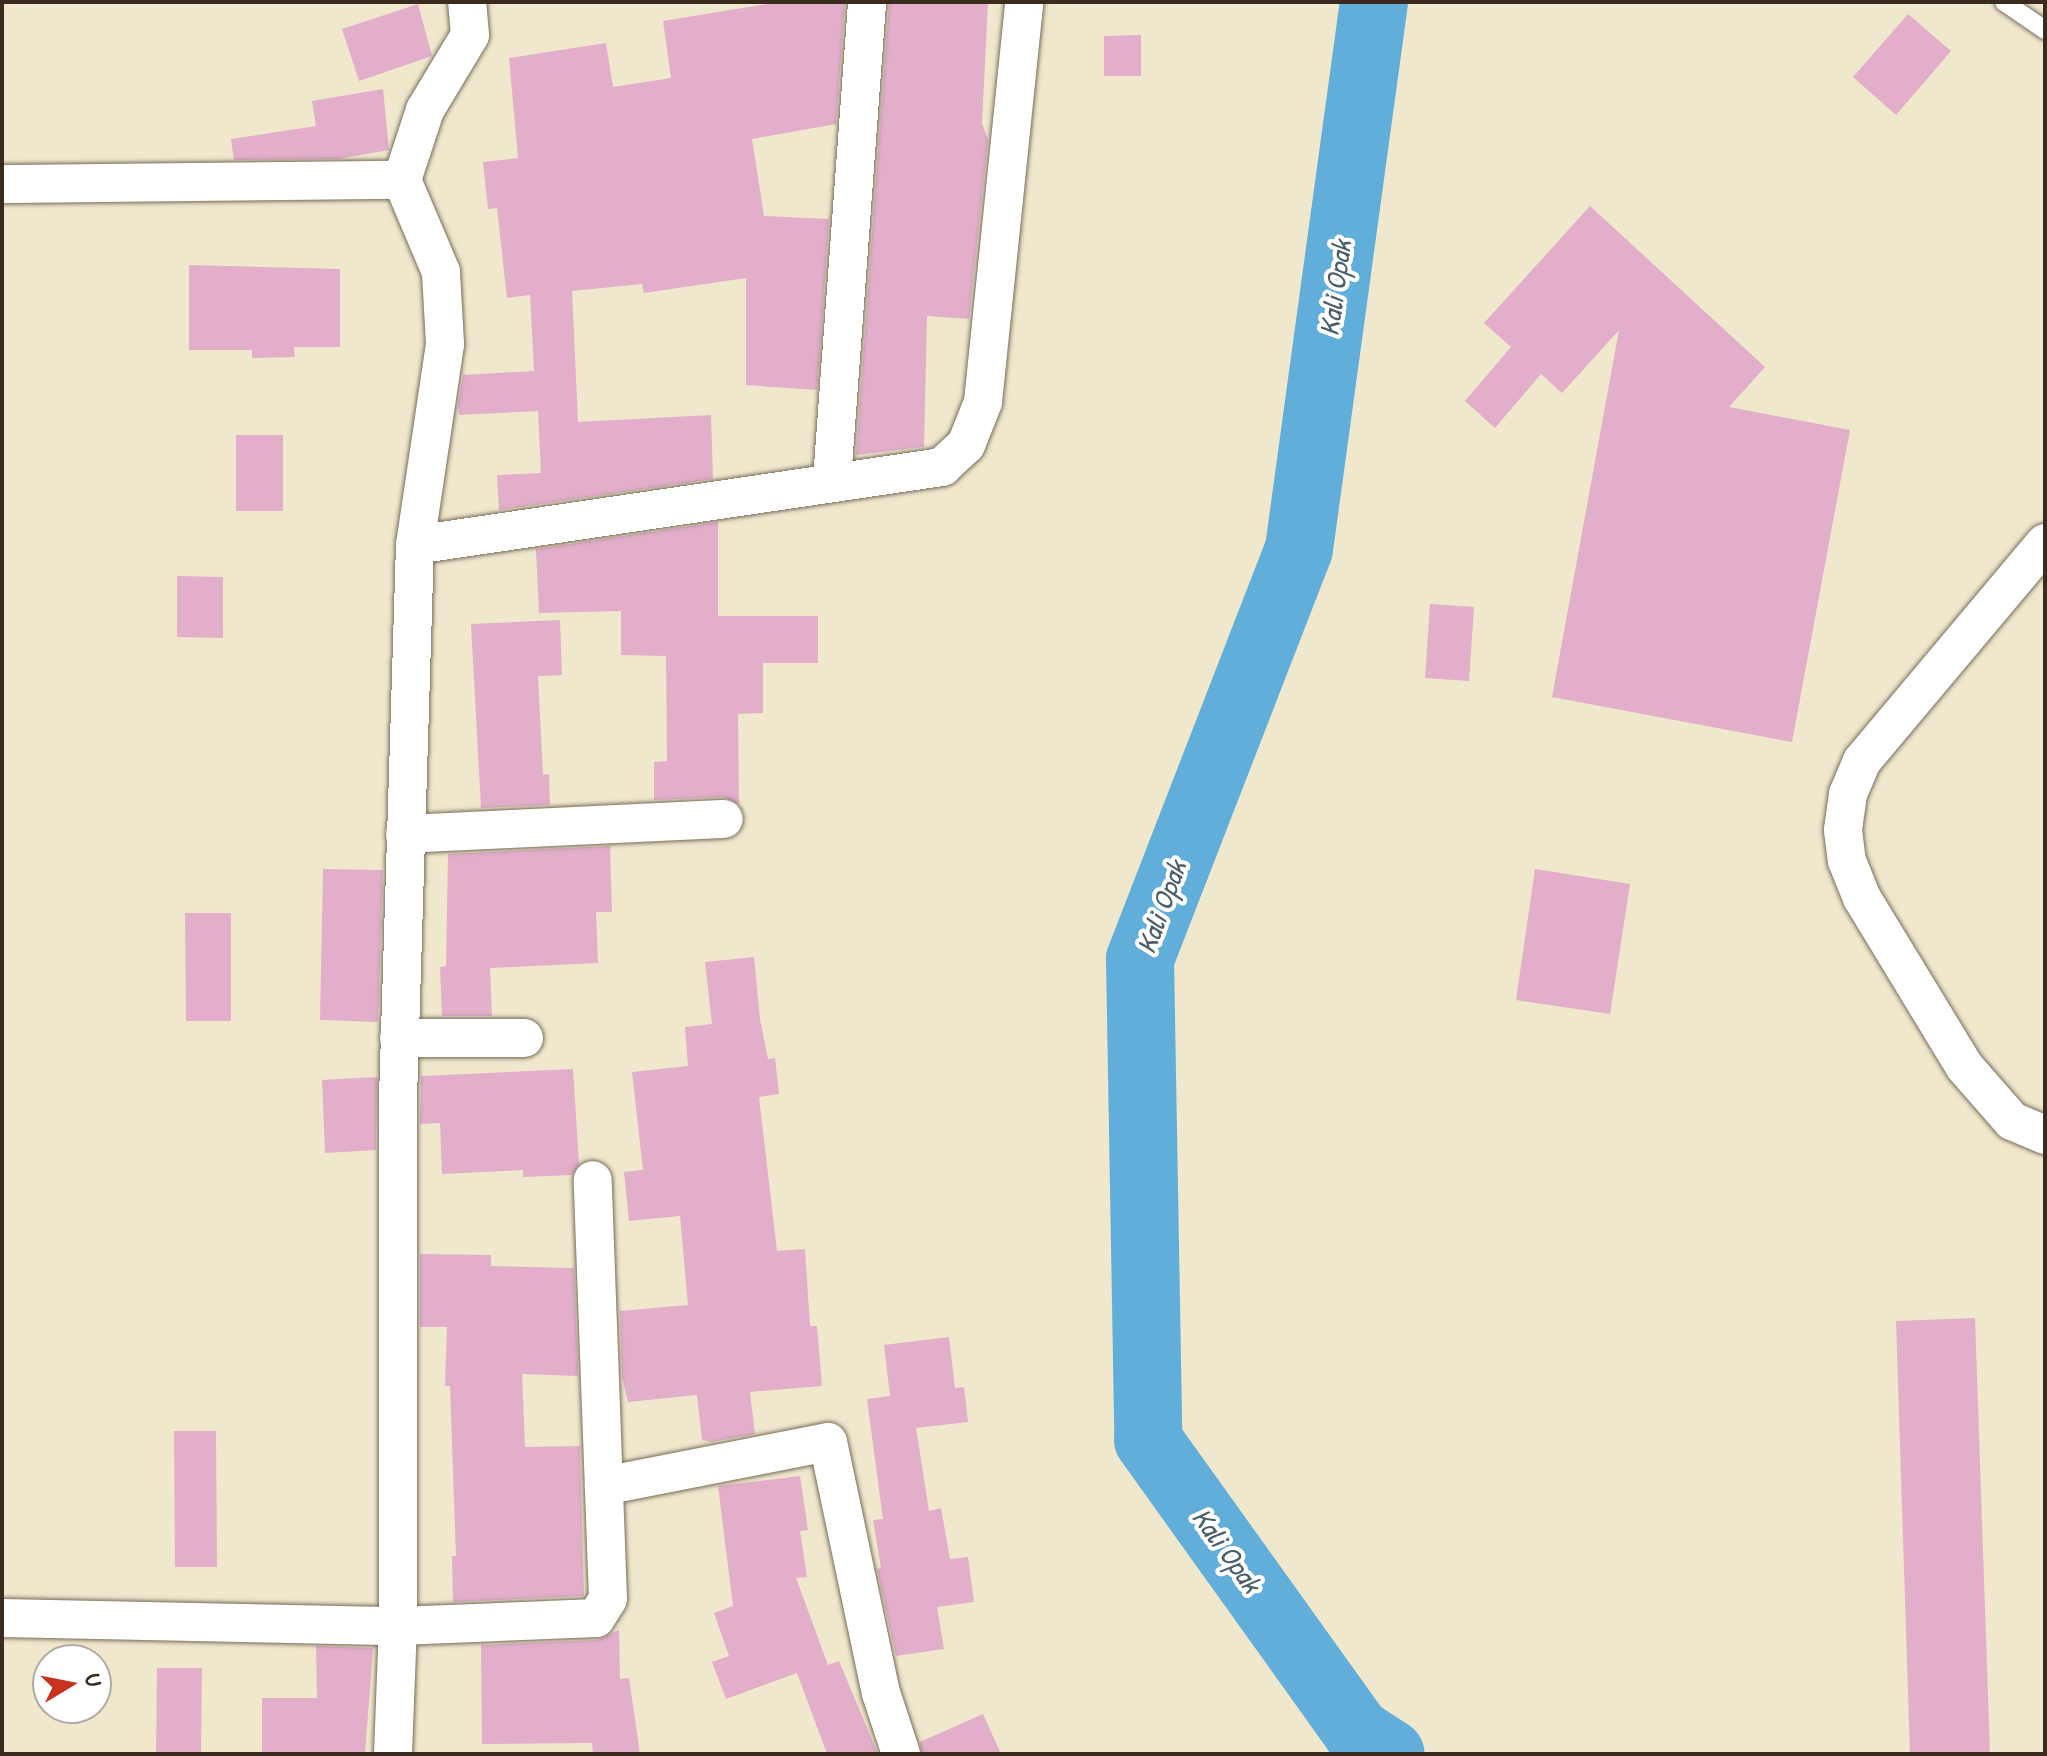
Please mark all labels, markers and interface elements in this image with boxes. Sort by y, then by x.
water label: Kali Opak [1312,238,1358,338]
water label: Kali Opak [1129,856,1193,958]
water label: Kali Opak [1185,1501,1269,1599]
north arrow [32,1644,112,1724]
text: U [78,1672,109,1689]

